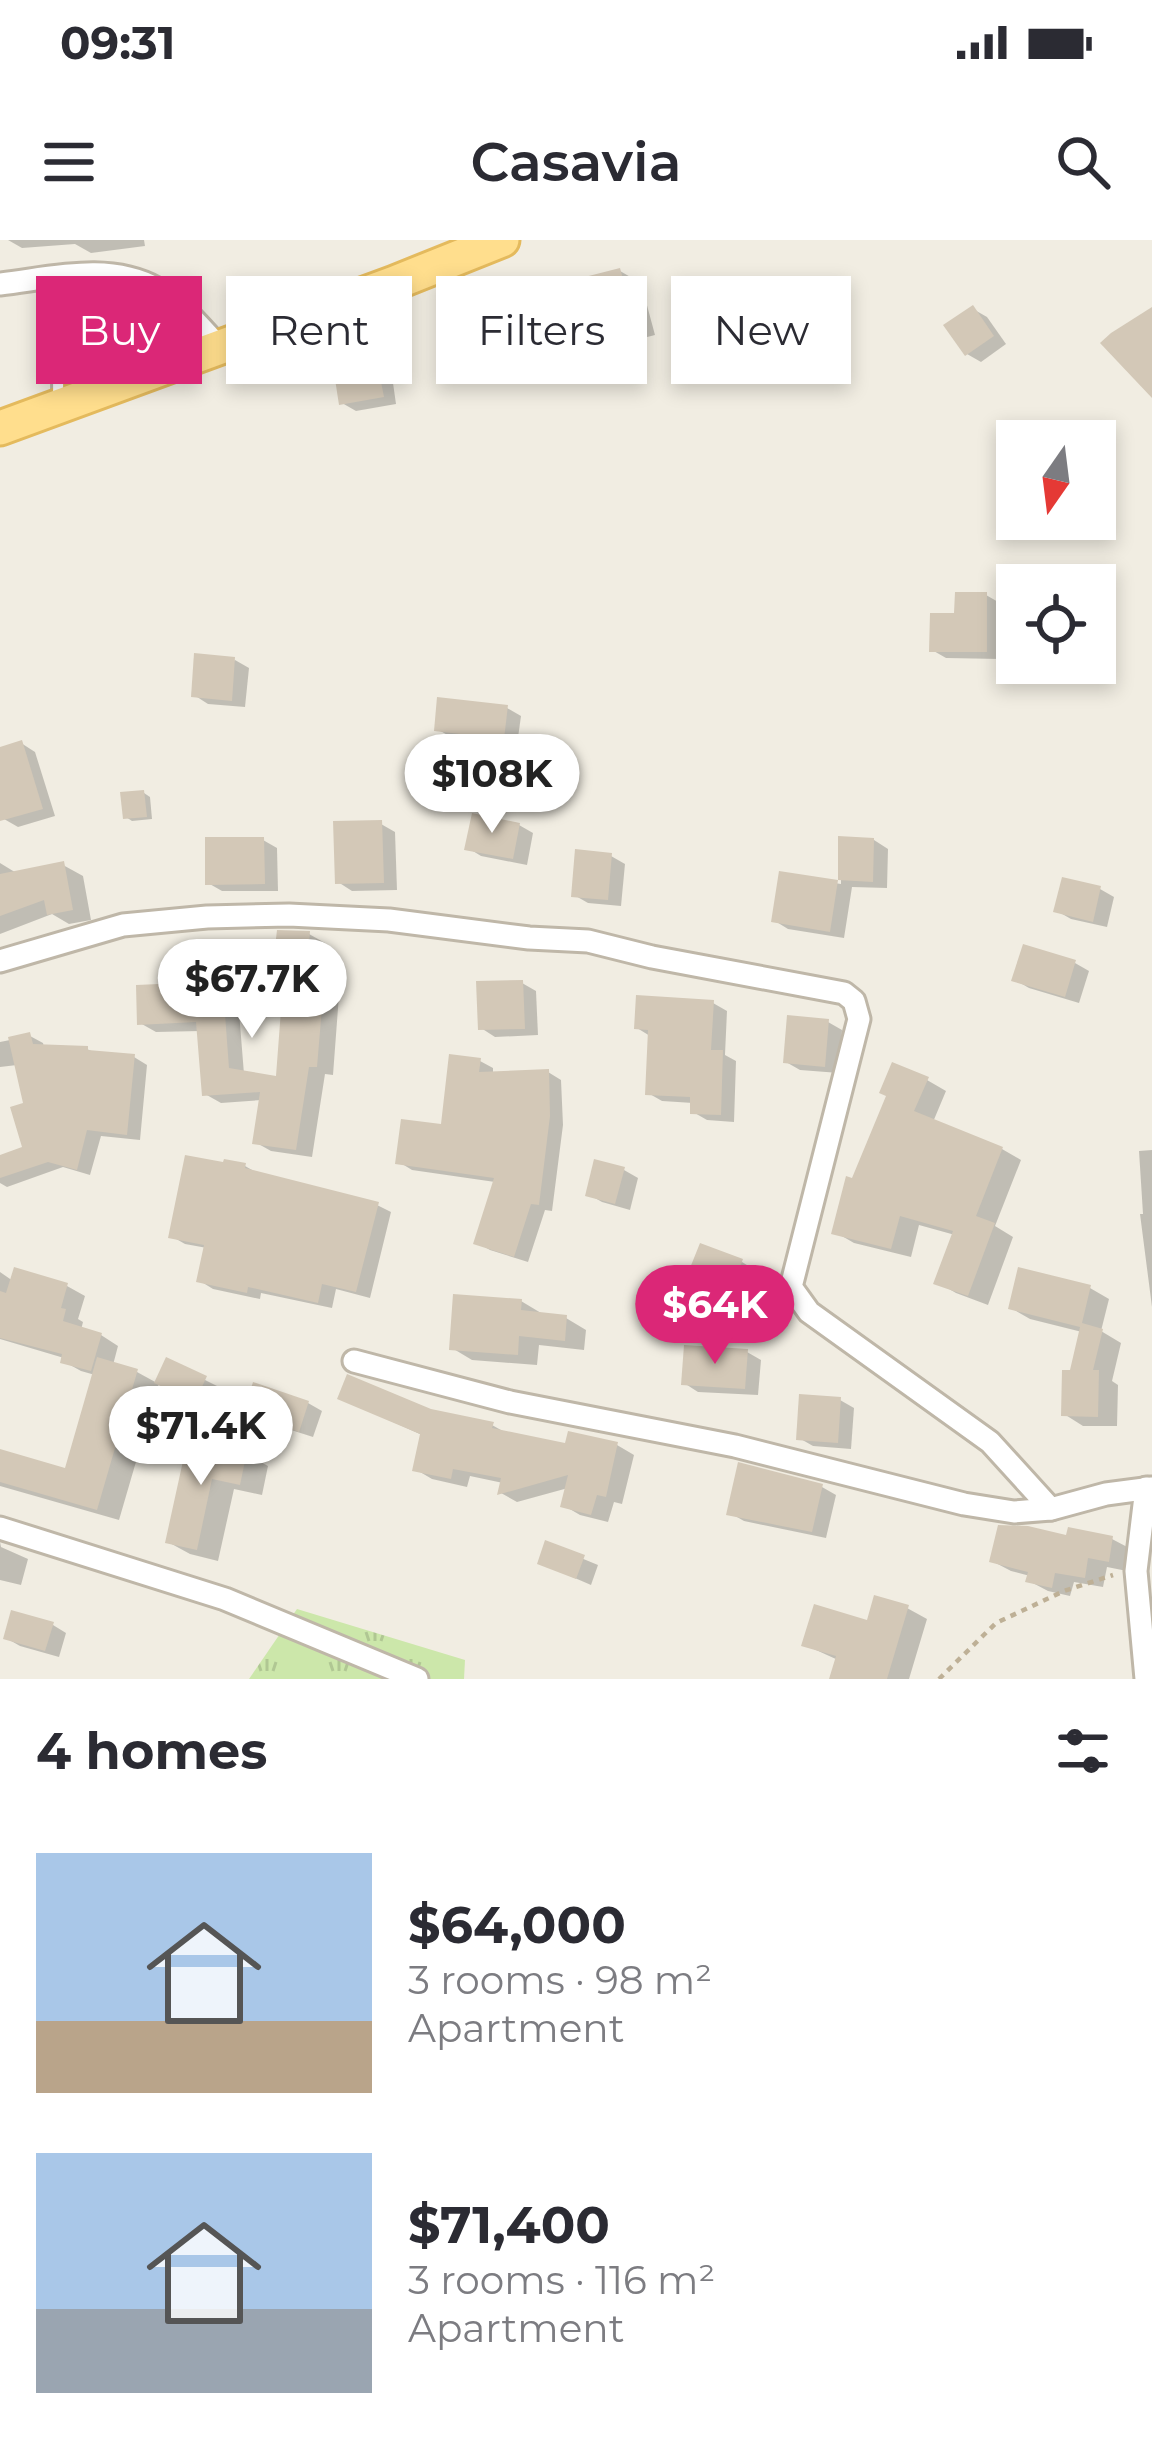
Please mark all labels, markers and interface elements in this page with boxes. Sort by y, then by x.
text: 09:31 [60,15,175,70]
icon: menu [36,129,102,195]
text: Casavia [471,129,681,195]
icon: search [1050,129,1116,195]
chip: Buy [36,276,202,384]
chip: Rent [226,276,412,384]
chip: Filters [436,276,647,384]
chip: New [671,276,851,384]
north arrow [996,420,1116,540]
map controls [996,420,1116,684]
button: locate [996,564,1116,684]
pin: $108K [408,734,576,836]
text: $108K [432,749,552,797]
pin: $67.7K [154,939,350,1041]
text: $67.7K [185,954,319,1002]
pin: $64K [644,1265,786,1367]
text: $64K [662,1280,768,1328]
pin: $71.4K [103,1386,299,1488]
text: $71.4K [136,1401,266,1449]
icon: filters [1050,1718,1116,1784]
text: 4 homes [36,1720,267,1782]
text: $64,000 [408,1894,626,1956]
icon: home [132,1901,276,2045]
text: 3 rooms · 98 m² [408,1956,712,2004]
text: Apartment [408,2004,624,2052]
text: $71,400 [408,2194,610,2256]
icon: home [132,2201,276,2345]
text: 3 rooms · 116 m² [408,2256,715,2304]
text: Apartment [408,2304,624,2352]

